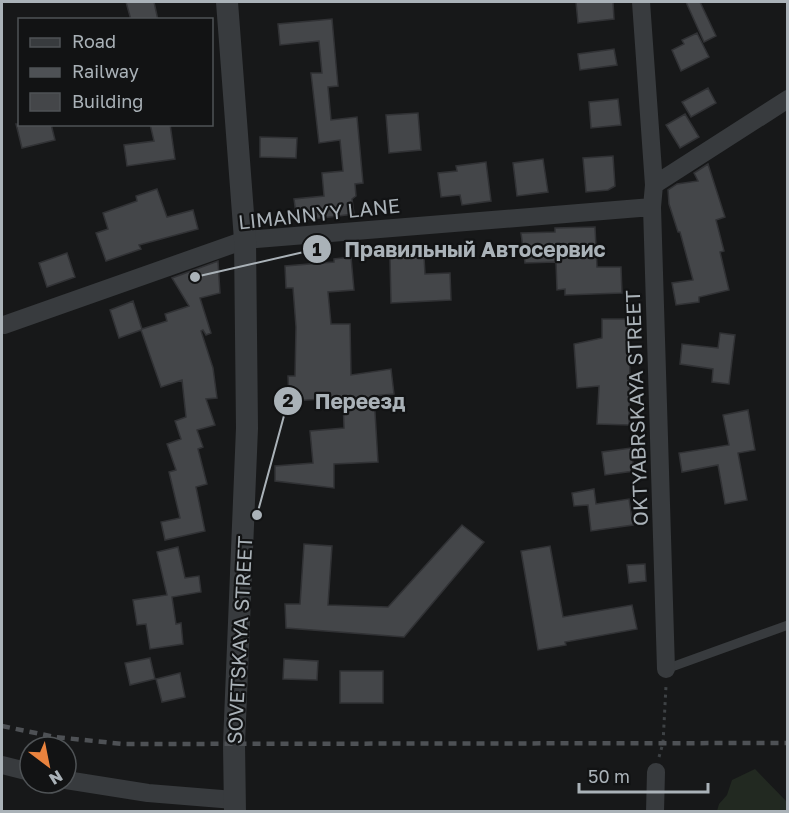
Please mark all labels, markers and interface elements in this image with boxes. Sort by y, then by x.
legend [18,18,213,126]
text: Road [72,30,116,52]
text: Railway [72,60,139,82]
text: Building [72,90,143,112]
street label: LIMANNYY LANE [237,193,401,233]
callout: Правильный Автосервис [302,230,617,269]
text: Правильный Автосервис [344,236,606,262]
text: 1 [312,238,322,260]
street label: OKTYABRSKAYA STREET [620,290,652,526]
callout: Переезд [273,382,418,421]
text: Переезд [315,388,405,414]
text: 2 [283,389,294,411]
street label: SOVETSKAYA STREET [222,535,256,745]
north arrow [18,735,78,795]
scale bar [579,756,708,794]
text: 50 m [588,765,630,787]
text: N [45,766,66,789]

